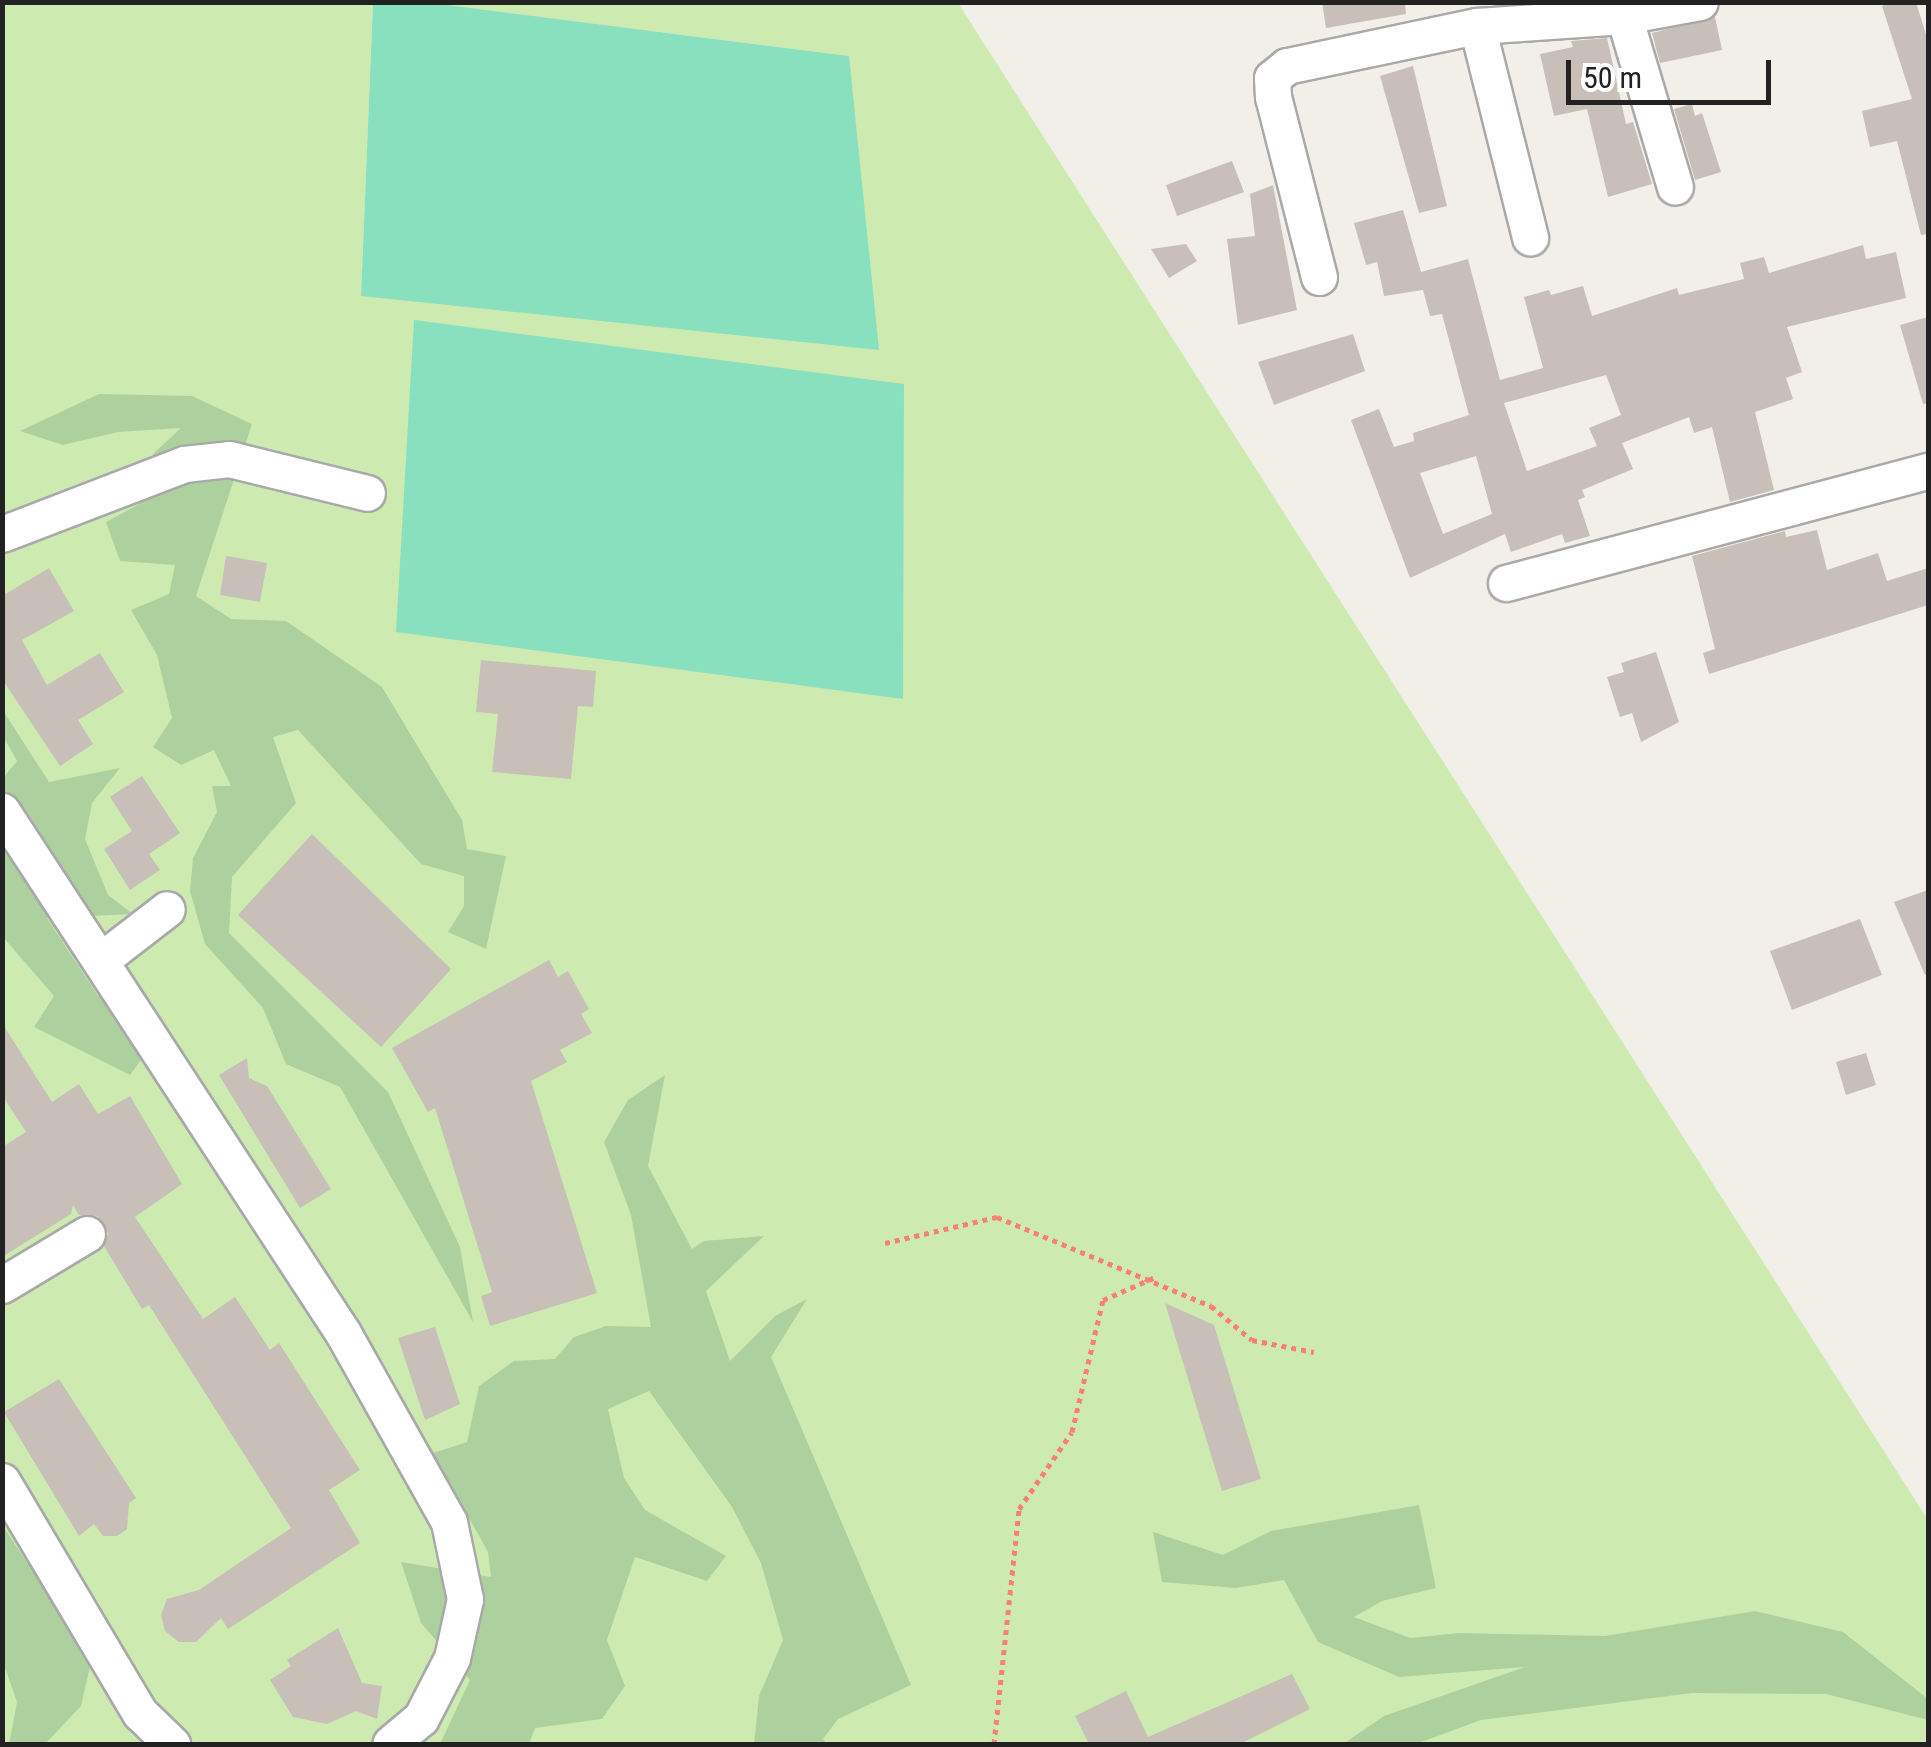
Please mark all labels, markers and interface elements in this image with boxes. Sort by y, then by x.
scale bar [1571,40,1776,102]
text: 50 m [1583,60,1642,95]

